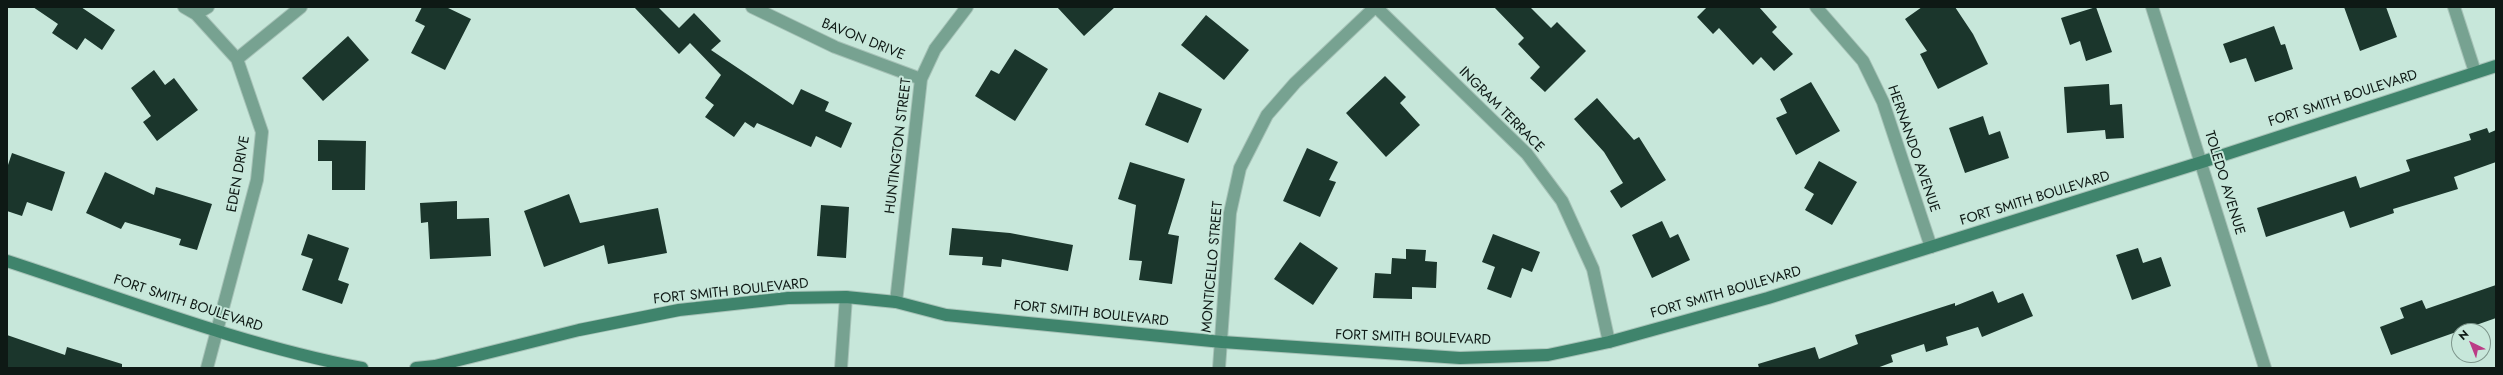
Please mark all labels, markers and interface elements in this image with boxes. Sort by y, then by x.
street label: BAVON DRIVE [819,16,907,64]
street label: INGRAM TERRACE [1455,64,1547,156]
street label: FORT SMITH BOULEVARD [2266,67,2420,131]
street label: HUNTINGTON STREET [882,77,916,215]
street label: HERNANDO AVENUE [1883,83,1943,215]
street label: TOLEDO AVENUE [2200,129,2248,237]
street label: EDEN DRIVE [224,134,254,214]
street label: FORT SMITH BOULEVARD [1958,168,2112,230]
street label: MONTICELLO STREET [1199,201,1227,333]
street label: FORT SMITH BOULEVARD [1649,263,1803,323]
street label: FORT SMITH BOULEVARD [111,272,265,336]
street label: FORT SMITH BOULEVARD [653,276,809,308]
street label: FORT SMITH BOULEVARD [1013,298,1169,330]
north arrow [2451,323,2491,363]
text: N [2455,326,2472,344]
street label: FORT SMITH BOULEVARD [1335,327,1491,349]

